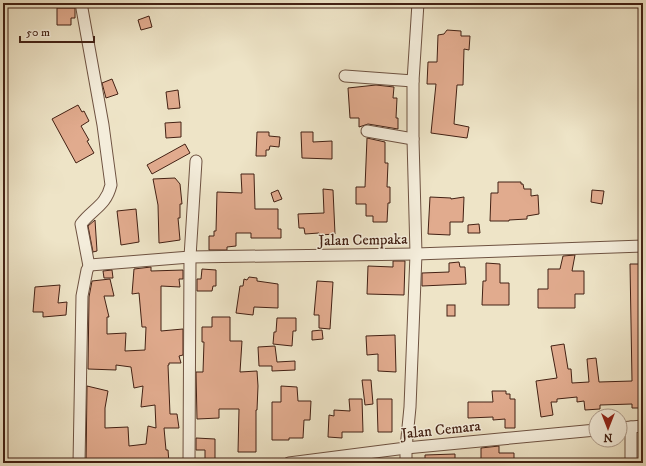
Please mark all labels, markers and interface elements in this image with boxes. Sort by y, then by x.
scale bar [20,18,94,44]
text: 50 m [26,25,50,40]
street label: Jalan Cempaka [316,230,408,250]
north arrow [588,408,628,448]
street label: Jalan Cemara [398,416,482,444]
text: N [603,430,613,444]

